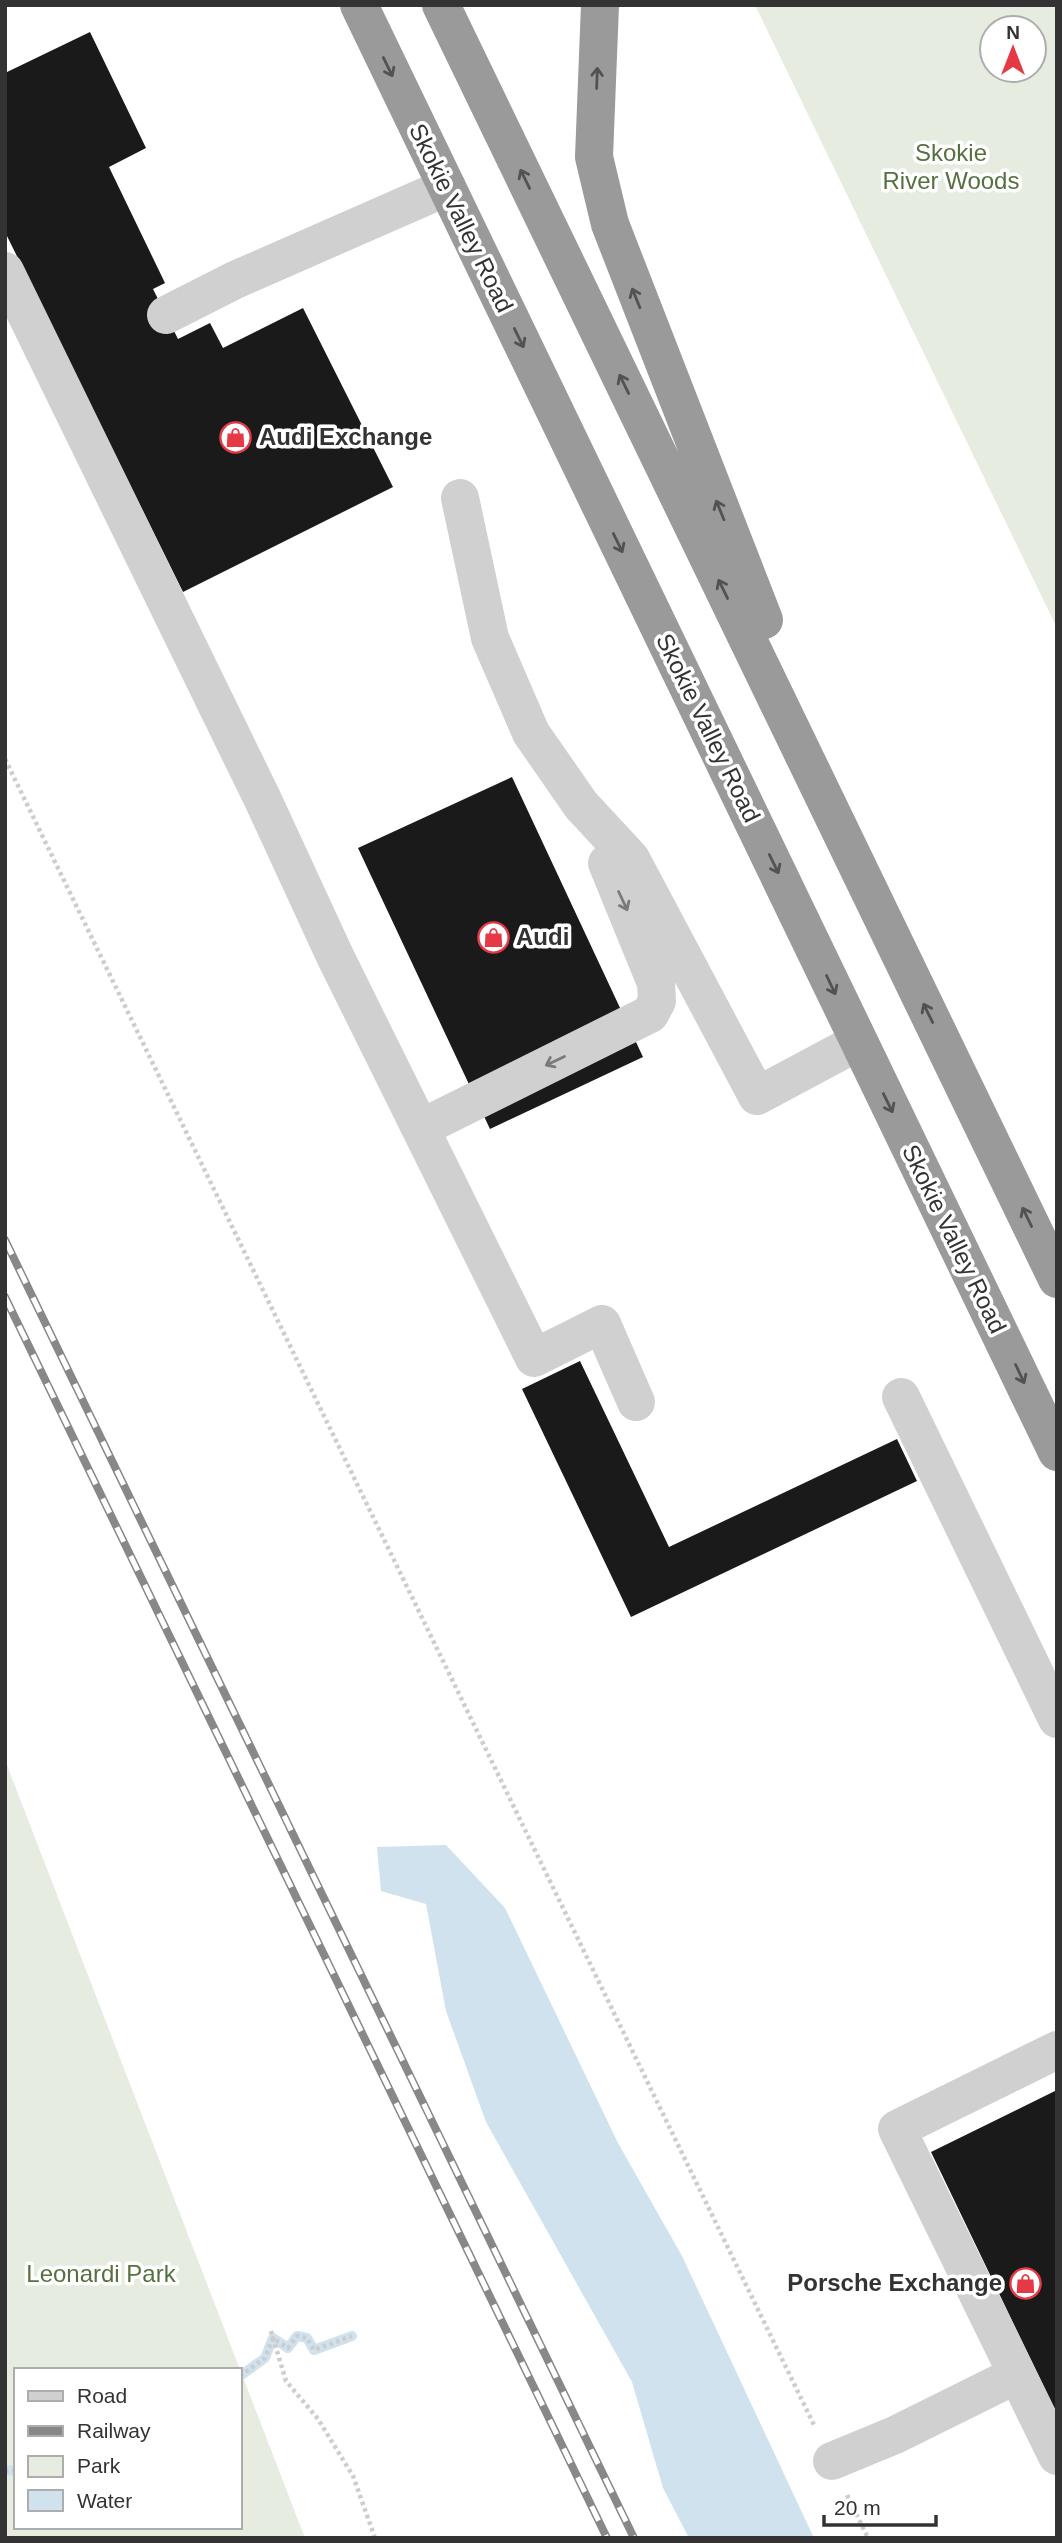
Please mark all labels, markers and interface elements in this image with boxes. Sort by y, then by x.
north arrow [978,14,1048,84]
text: N [1006,22,1020,43]
one-way arrow [382,56,396,77]
one-way arrow [591,66,604,89]
street label: Skokie Valley Road [404,119,519,316]
park label: Skokie River Woods [883,139,1019,194]
one-way arrow [518,169,532,190]
one-way arrow [629,288,642,310]
one-way arrow [513,327,527,348]
one-way arrow [617,374,630,395]
shop icon: Audi Exchange [219,420,253,454]
place label: Audi Exchange [259,423,432,450]
one-way arrow [713,500,726,521]
one-way arrow [613,532,626,553]
one-way arrow [716,579,729,600]
street label: Skokie Valley Road [651,629,766,826]
one-way arrow [768,853,781,874]
one-way arrow [617,890,630,911]
shop icon: Audi [476,920,510,954]
place label: Audi [516,923,569,950]
one-way arrow [825,974,838,995]
one-way arrow [920,1003,934,1024]
one-way arrow [545,1055,566,1069]
one-way arrow [881,1092,895,1113]
street label: Skokie Valley Road [897,1140,1012,1337]
one-way arrow [1020,1207,1033,1228]
one-way arrow [1013,1363,1027,1384]
park label: Leonardi Park [26,2260,177,2287]
shop icon: Porsche Exchange [1008,2266,1042,2300]
place label: Porsche Exchange [787,2269,1002,2296]
legend [14,2368,242,2529]
text: Road [77,2384,127,2407]
text: Railway [77,2419,151,2442]
text: Park [77,2454,121,2477]
scale bar [824,2484,936,2528]
text: Water [77,2489,132,2512]
text: 20 m [834,2496,881,2519]

